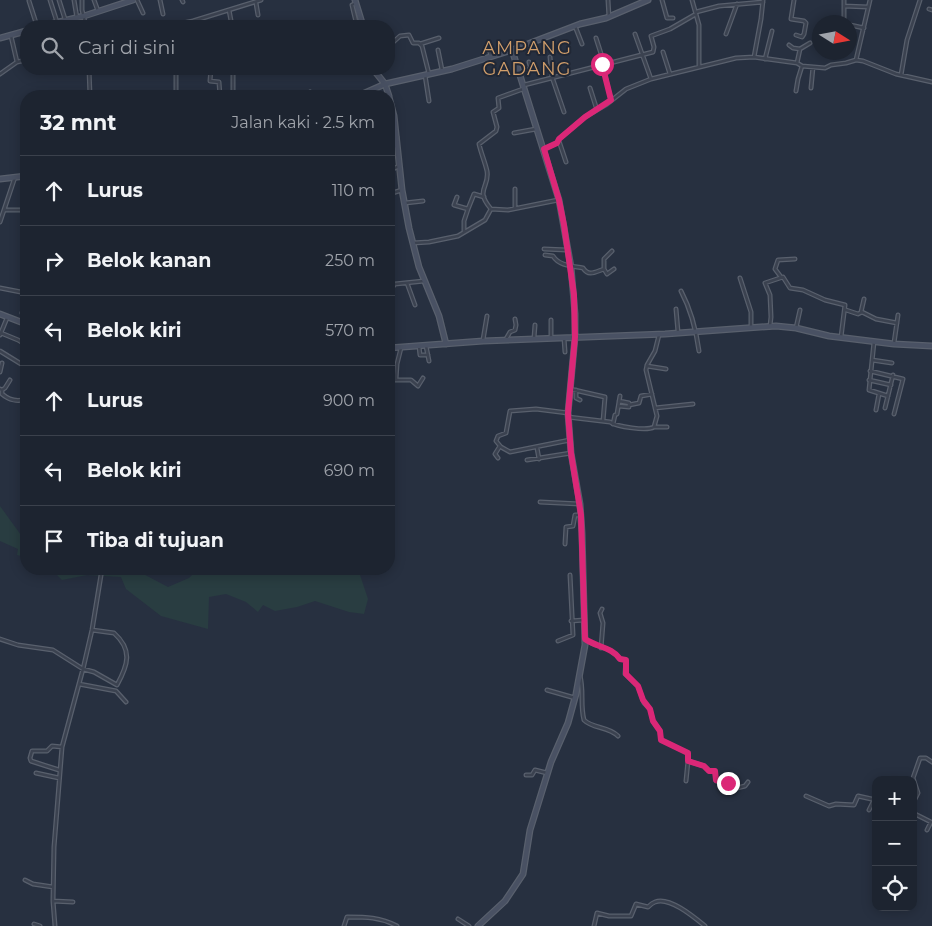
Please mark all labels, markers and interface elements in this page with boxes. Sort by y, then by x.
north arrow [812,15,857,60]
search box [20,20,395,75]
icon: search [38,34,66,62]
text: Cari di sini [78,36,175,59]
district label: AMPANG GADANG [482,37,572,80]
route start [591,53,614,76]
text: 32 mnt [40,110,116,135]
text: Jalan kaki · 2.5 km [231,113,375,132]
icon: ahead [40,177,68,205]
text: Lurus [87,179,143,202]
text: 110 m [332,181,375,200]
icon: right [40,247,68,275]
text: Belok kanan [87,249,211,272]
text: 250 m [325,251,375,270]
icon: left [40,317,68,345]
text: Belok kiri [87,319,182,342]
text: 570 m [325,321,375,340]
icon: ahead [40,387,68,415]
text: Lurus [87,389,143,412]
text: 900 m [323,391,375,410]
icon: left [40,457,68,485]
text: Belok kiri [87,459,182,482]
text: 690 m [324,461,375,480]
icon: arrive [40,527,68,555]
text: Tiba di tujuan [87,529,224,552]
route end [717,772,740,795]
map controls [872,776,917,911]
button: + [872,776,917,821]
button: − [872,821,917,866]
button: locate [872,866,917,911]

